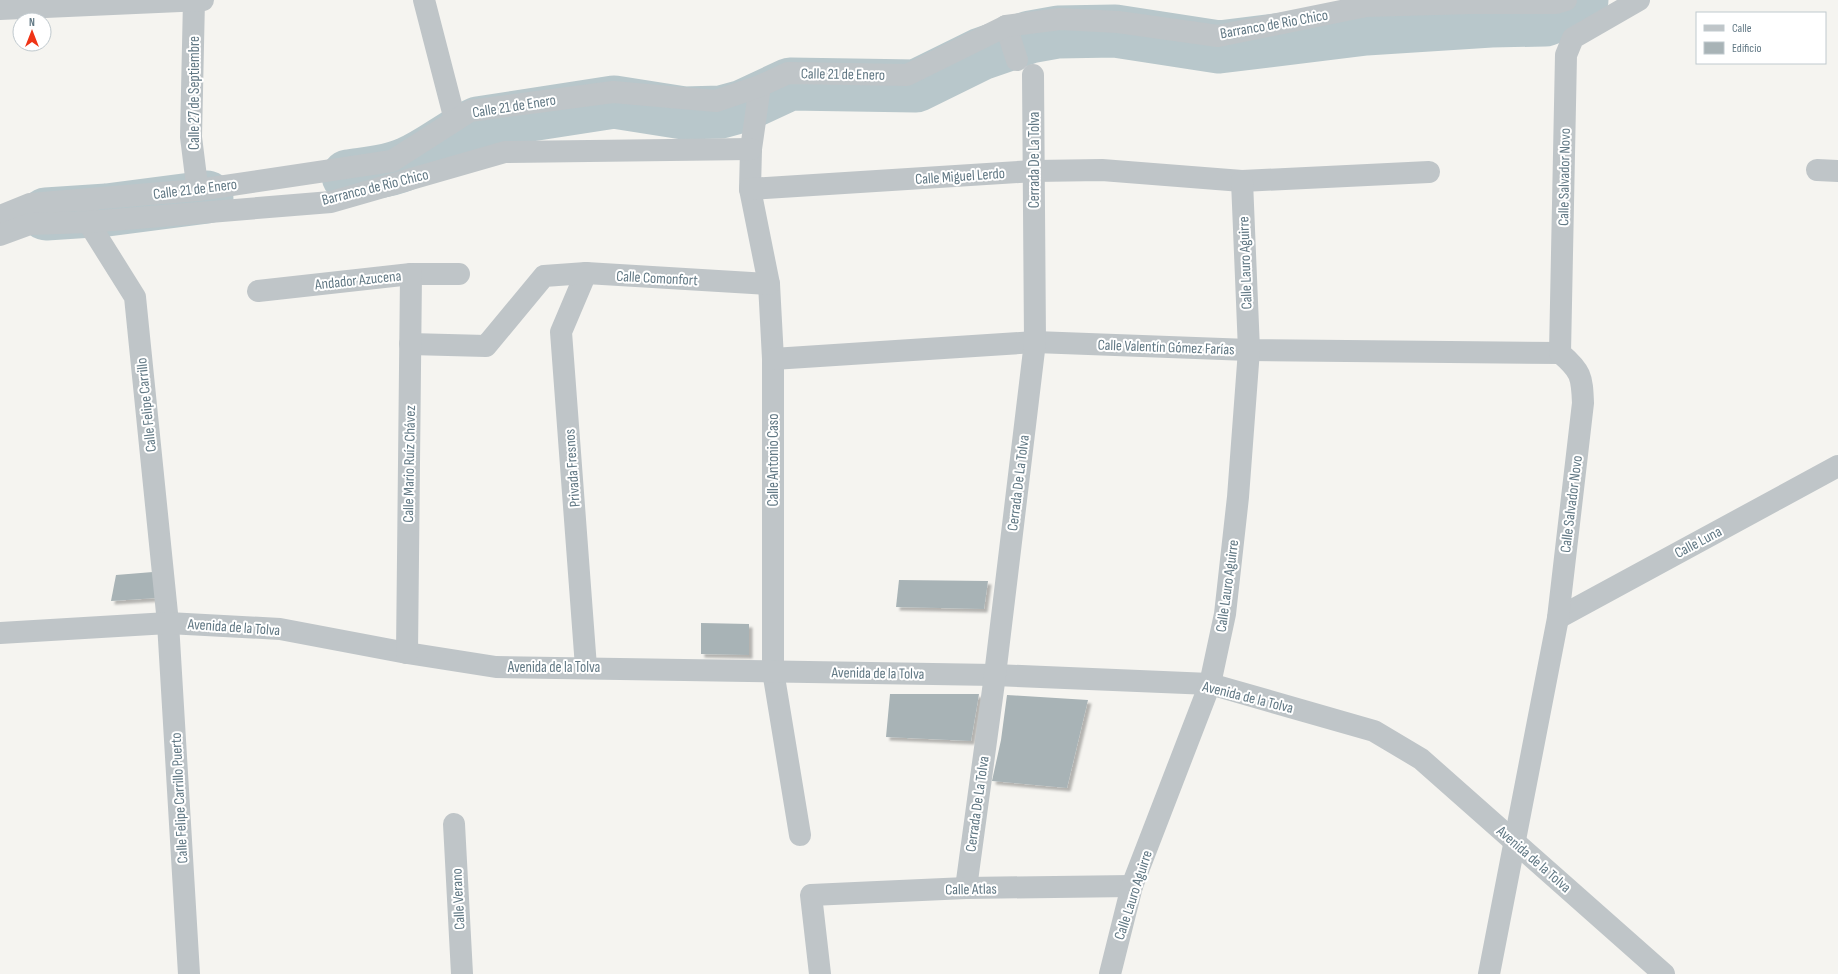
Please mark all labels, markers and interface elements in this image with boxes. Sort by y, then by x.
street label: Barranco de Rio Chico [1219,6,1330,43]
north arrow [12,12,52,52]
legend [1696,12,1826,64]
text: N [29,16,35,29]
text: Calle [1732,21,1752,36]
street label: Calle 27 de Septiembre [185,36,204,150]
text: Edificio [1732,41,1761,56]
street label: Calle 21 de Enero [801,64,885,85]
street label: Calle 21 de Enero [471,91,557,122]
street label: Cerrada De La Tolva [1025,111,1044,208]
street label: Calle Salvador Novo [1554,128,1575,226]
street label: Calle Miguel Lerdo [915,164,1006,189]
street label: Barranco de Rio Chico [320,165,430,210]
street label: Calle 21 de Enero [152,175,238,204]
street label: Calle Lauro Aguirre [1234,216,1257,310]
street label: Andador Azucena [313,266,402,295]
street label: Calle Comonfort [616,267,699,290]
street label: Calle Valentín Gómez Farías [1097,336,1235,359]
street label: Calle Felipe Carrillo [132,357,161,453]
street label: Calle Mario Ruíz Chávez [399,405,420,523]
street label: Calle Antonio Caso [764,414,783,506]
street label: Privada Fresnos [560,428,585,508]
street label: Cerrada De La Tolva [1003,434,1034,532]
street label: Calle Salvador Novo [1556,454,1587,554]
street label: Calle Luna [1671,522,1725,563]
street label: Calle Lauro Aguirre [1212,539,1243,634]
street label: Avenida de la Tolva [186,615,281,640]
street label: Avenida de la Tolva [507,658,601,677]
street label: Avenida de la Tolva [830,663,925,684]
street label: Avenida de la Tolva [1200,677,1295,718]
street label: Calle Felipe Carrillo Puerto [167,732,192,864]
street label: Cerrada De La Tolva [961,755,994,853]
street label: Avenida de la Tolva [1492,821,1575,897]
street label: Calle Lauro Aguirre [1110,848,1157,942]
street label: Calle Verano [447,868,470,930]
street label: Calle Atlas [945,880,997,899]

